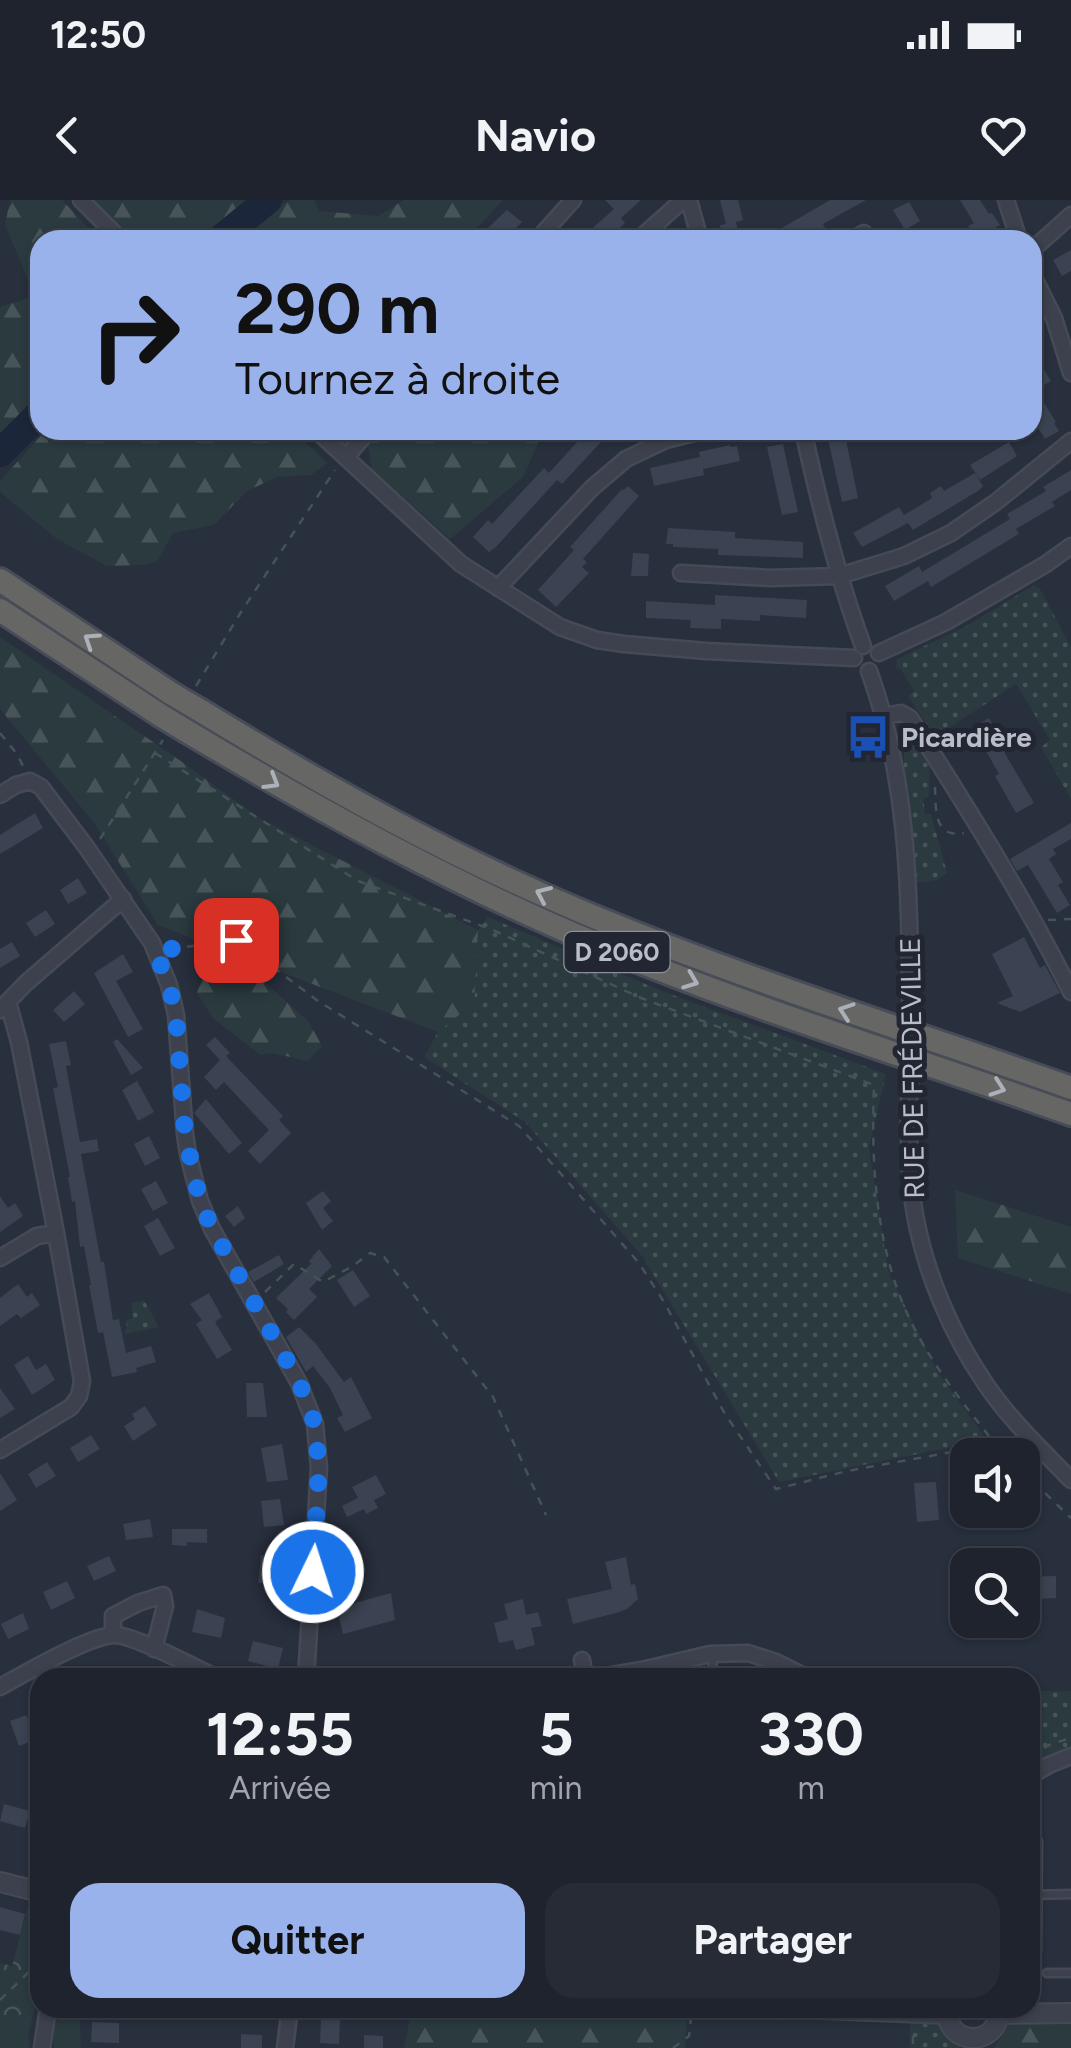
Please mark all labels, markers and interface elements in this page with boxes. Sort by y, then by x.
text: 12:50 [50,12,146,58]
icon: back [40,108,95,163]
text: Navio [475,108,596,162]
icon: heart [976,108,1031,163]
text: 290 m [235,266,439,351]
icon: right [70,270,200,400]
text: Tournez à droite [235,351,560,405]
one-way arrow [84,634,102,653]
bus stop icon: Picardière [844,713,892,761]
place label: Picardière [901,720,1032,754]
one-way arrow [261,770,279,789]
one-way arrow [535,886,553,906]
pin [194,898,279,983]
icon: arrive [209,913,264,968]
road number: D 2060 [564,932,670,972]
street label: RUE DE FRÉDEVILLE [893,937,931,1199]
one-way arrow [682,970,699,990]
one-way arrow [839,1003,856,1023]
one-way arrow [989,1077,1006,1097]
map controls [950,1438,1040,1638]
button: sound [950,1438,1040,1528]
position arrow [261,1520,365,1624]
button: search [950,1548,1040,1638]
text: 12:55 [206,1698,354,1770]
text: 5 [539,1698,574,1770]
text: 330 [758,1698,864,1770]
text: Arrivée [229,1769,331,1807]
text: min [530,1769,582,1807]
text: m [798,1769,825,1807]
button: Quitter [70,1883,525,1998]
button: Partager [545,1883,1000,1998]

